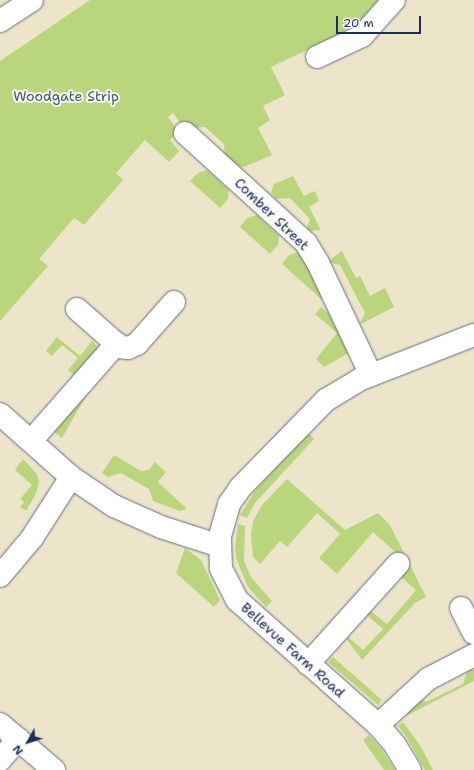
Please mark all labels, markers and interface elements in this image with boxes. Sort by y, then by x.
scale bar [338,8,423,34]
text: 20 m [343,15,374,31]
park label: Woodgate Strip [13,88,119,104]
street label: Comber Street [231,174,313,254]
street label: Bellevue Farm Road [238,599,348,701]
north arrow [8,722,48,762]
text: N [10,742,27,758]

